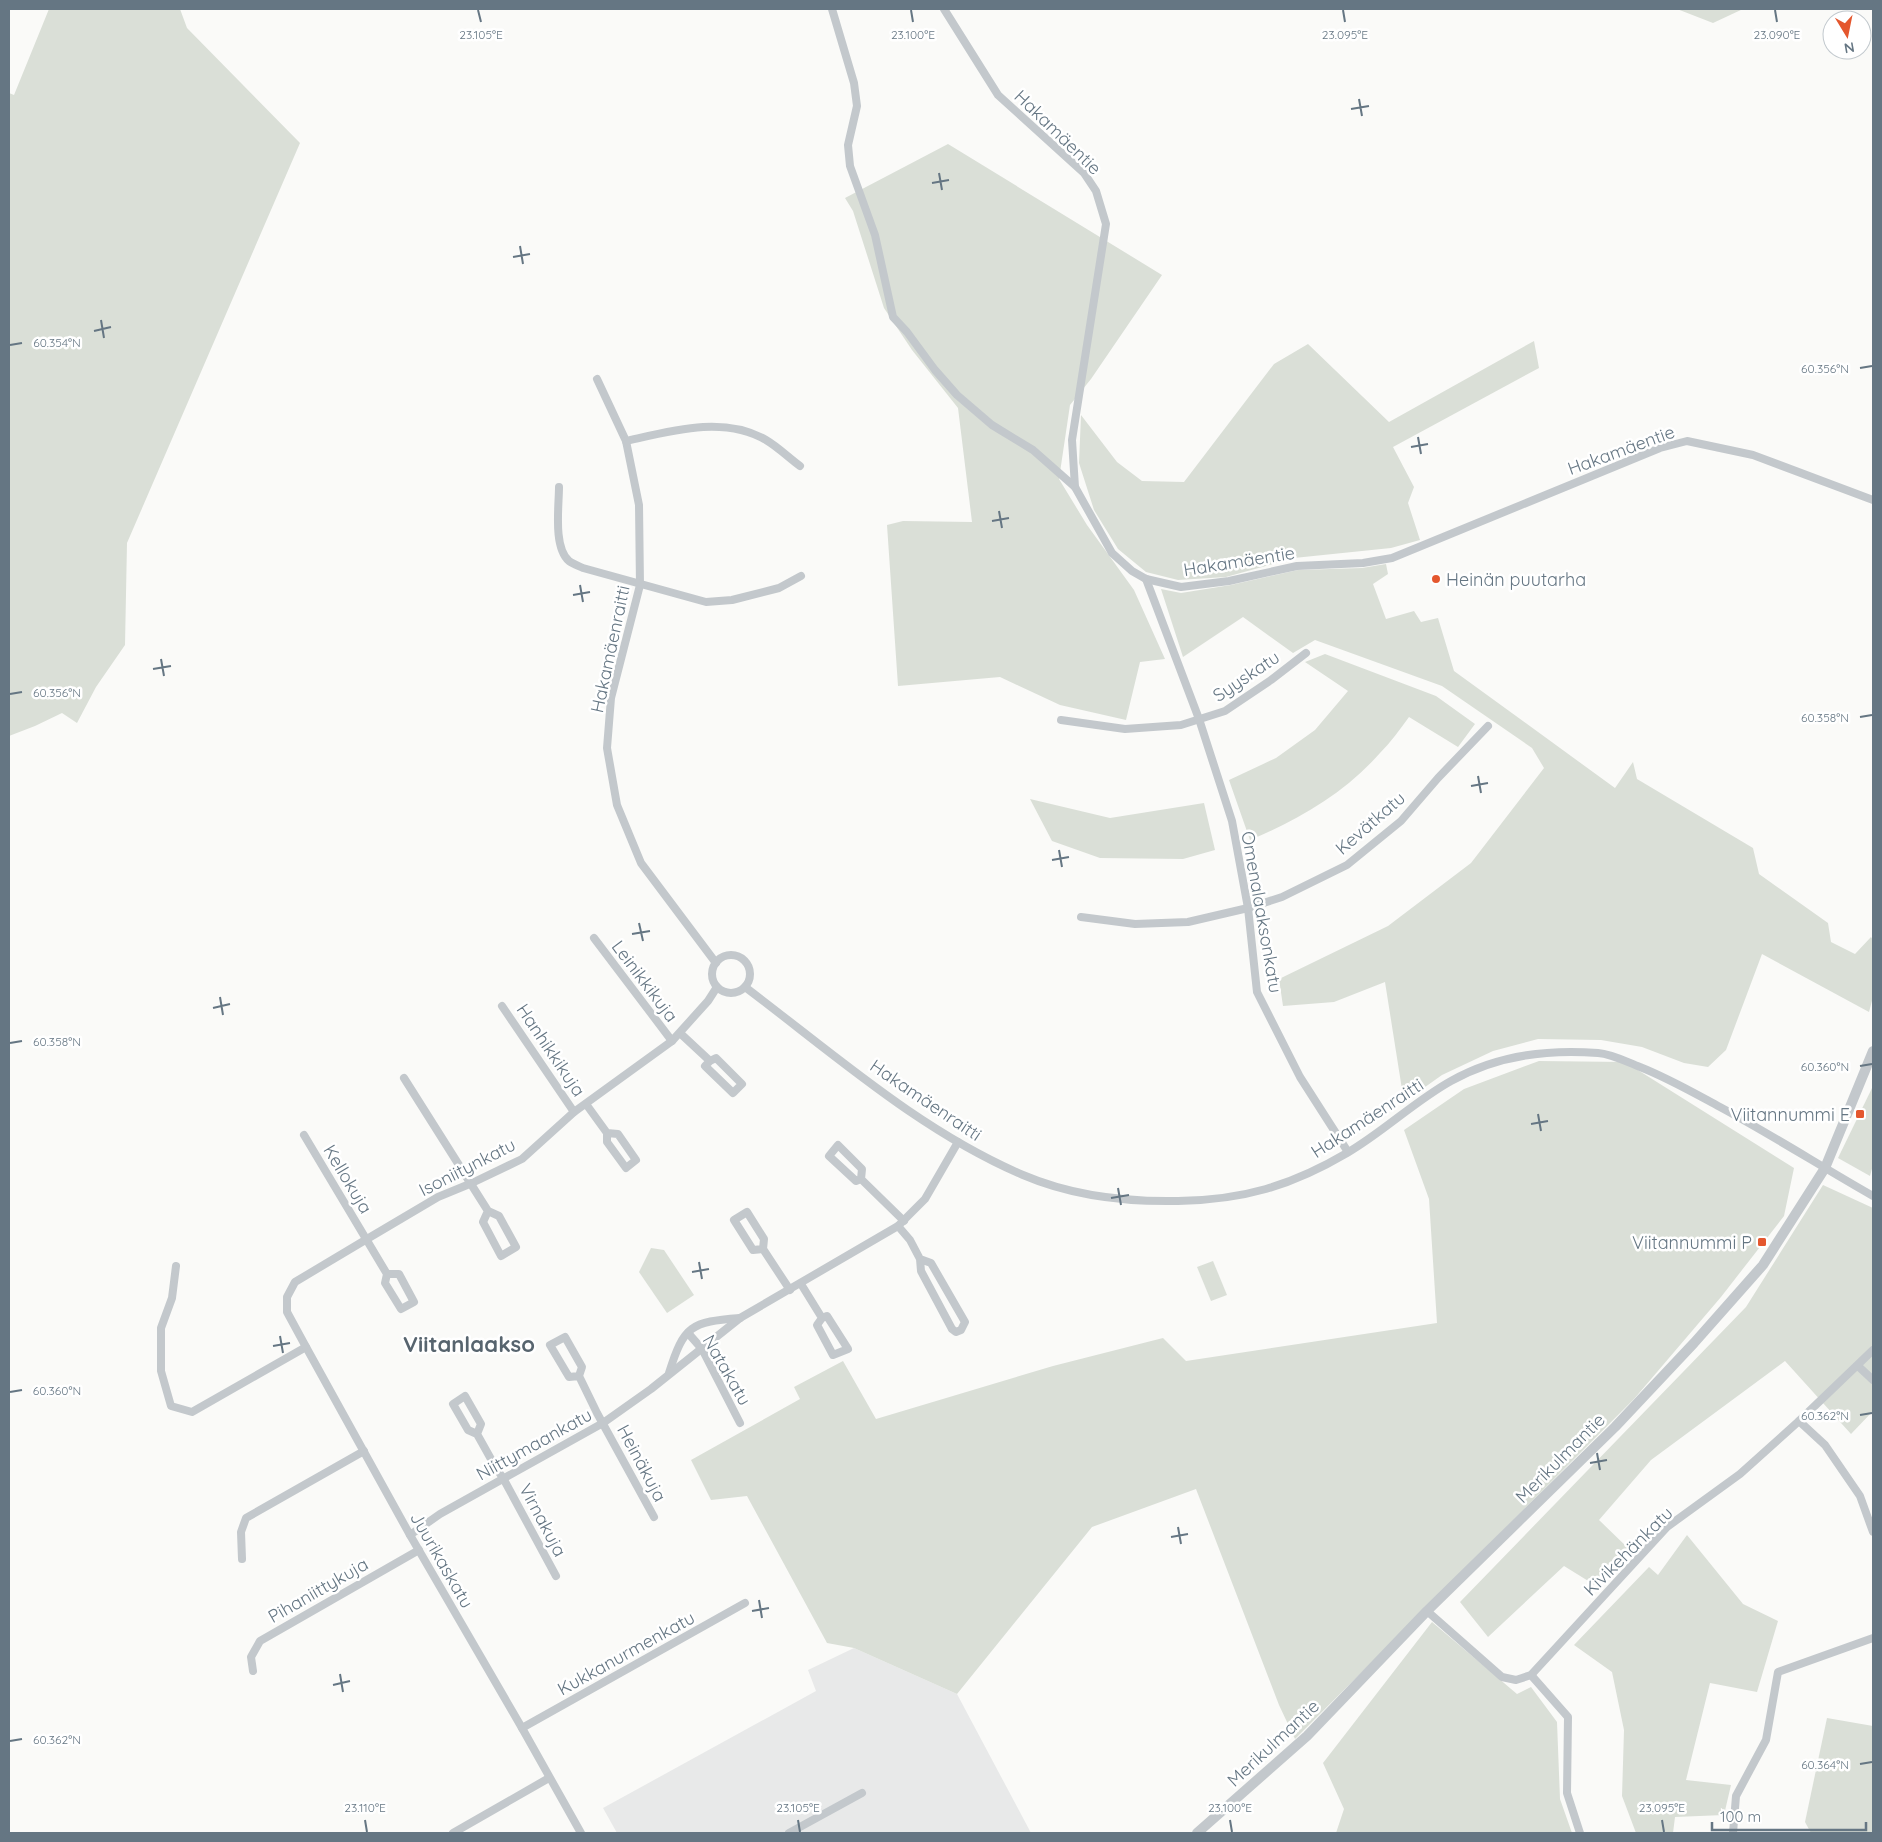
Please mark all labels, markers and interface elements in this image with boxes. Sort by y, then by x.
north arrow [1822,10,1872,60]
text: 23.105°E [459,27,503,42]
text: 23.100°E [891,27,935,42]
text: 23.095°E [1322,27,1368,42]
text: 23.090°E [1754,27,1801,42]
text: N [1843,38,1856,58]
street label: Hakamäentie [1010,85,1106,179]
text: 60.354°N [33,335,81,350]
text: 60.356°N [1801,361,1849,376]
street label: Hakamäentie [1564,420,1678,480]
street label: Hakamäentie [1182,541,1296,581]
place label: Heinän puutarha [1446,568,1586,591]
marker: Heinän puutarha [1430,573,1442,585]
street label: Hakamäenraitti [585,583,635,715]
street label: Syyskatu [1208,645,1284,707]
text: 60.356°N [33,685,81,700]
text: 60.358°N [1801,710,1849,725]
street label: Kevätkatu [1330,786,1410,860]
street label: Omenalaaksonkatu [1236,829,1288,995]
street label: Leinikkikuja [607,936,683,1026]
street label: Hanhikkikuja [512,999,590,1101]
text: 60.358°N [33,1034,81,1049]
street label: Hakamäenraitti [866,1054,986,1146]
text: 60.360°N [1801,1059,1849,1074]
street label: Hakamäenraitti [1306,1073,1428,1163]
place label: Viitannummi E [1730,1103,1850,1126]
marker: Viitannummi E [1854,1108,1866,1120]
street label: Isoniitynkatu [415,1133,519,1201]
street label: Kellokuja [318,1140,378,1218]
place label: Viitannummi P [1632,1231,1752,1254]
marker: Viitannummi P [1756,1236,1768,1248]
district label: Viitanlaakso [403,1330,535,1358]
street label: Natakatu [698,1331,756,1409]
text: 60.360°N [33,1383,81,1398]
street label: Niittymaankatu [472,1403,596,1485]
street label: Merikulmantie [1510,1408,1610,1508]
text: 60.362°N [1801,1408,1849,1423]
street label: Heinäkuja [612,1421,672,1505]
street label: Virnakuja [514,1479,572,1561]
street label: Kivikehänkatu [1578,1501,1678,1601]
street label: Juurikaskatu [405,1508,479,1612]
street label: Pihaniittykuja [264,1552,372,1628]
street label: Kukkanurmenkatu [553,1606,699,1700]
street label: Merikulmantie [1222,1694,1324,1792]
text: 60.362°N [33,1732,81,1747]
text: 60.364°N [1801,1757,1849,1772]
text: 23.110°E [344,1800,386,1815]
text: 23.105°E [776,1800,820,1815]
text: 23.100°E [1208,1800,1252,1815]
text: 23.095°E [1639,1800,1685,1815]
scale bar [1712,1800,1866,1832]
text: 100 m [1720,1807,1761,1826]

